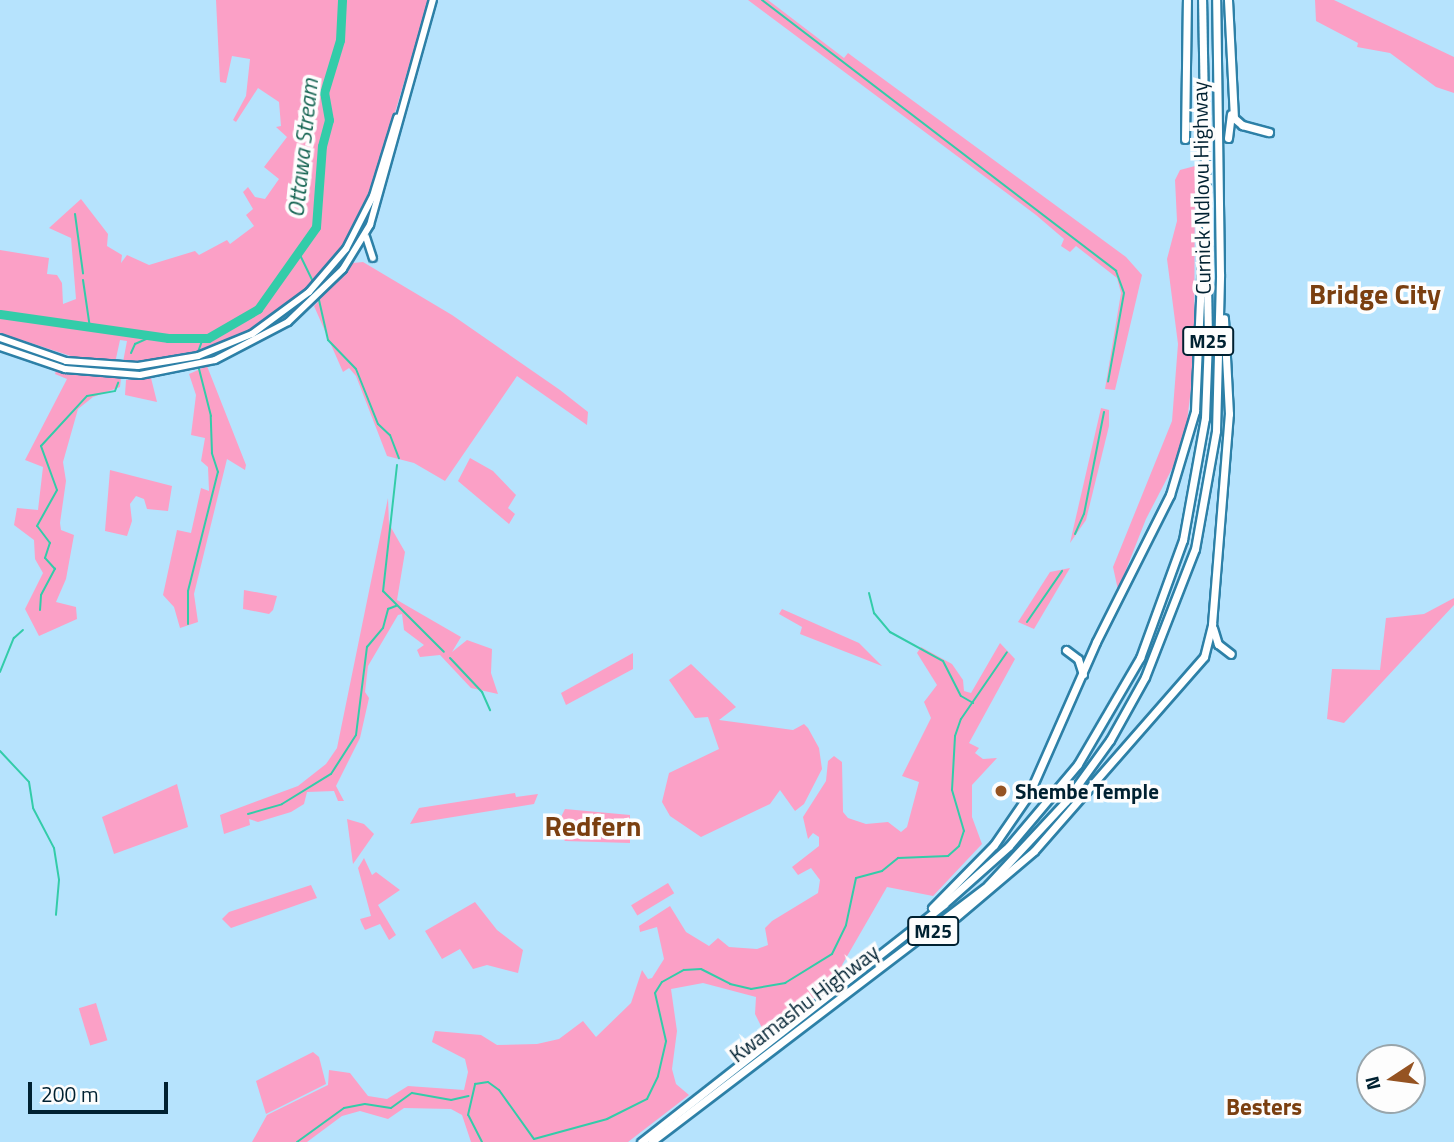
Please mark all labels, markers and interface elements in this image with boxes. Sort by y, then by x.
water label: Ottawa Stream [282,77,324,219]
street label: Curnick Ndlovu Highway [1187,81,1215,295]
district label: Bridge City [1309,277,1441,311]
road number: M25 [1182,326,1234,356]
place label: Shembe Temple [1015,778,1159,804]
marker: Shembe Temple [993,783,1009,799]
district label: Redfern [545,809,641,843]
road number: M25 [907,916,959,946]
street label: Kwamashu Highway [725,939,883,1067]
north arrow [1356,1044,1426,1114]
scale bar [32,1068,172,1112]
text: N [1356,1074,1388,1093]
text: 200 m [41,1078,98,1110]
district label: Besters [1226,1093,1302,1121]

